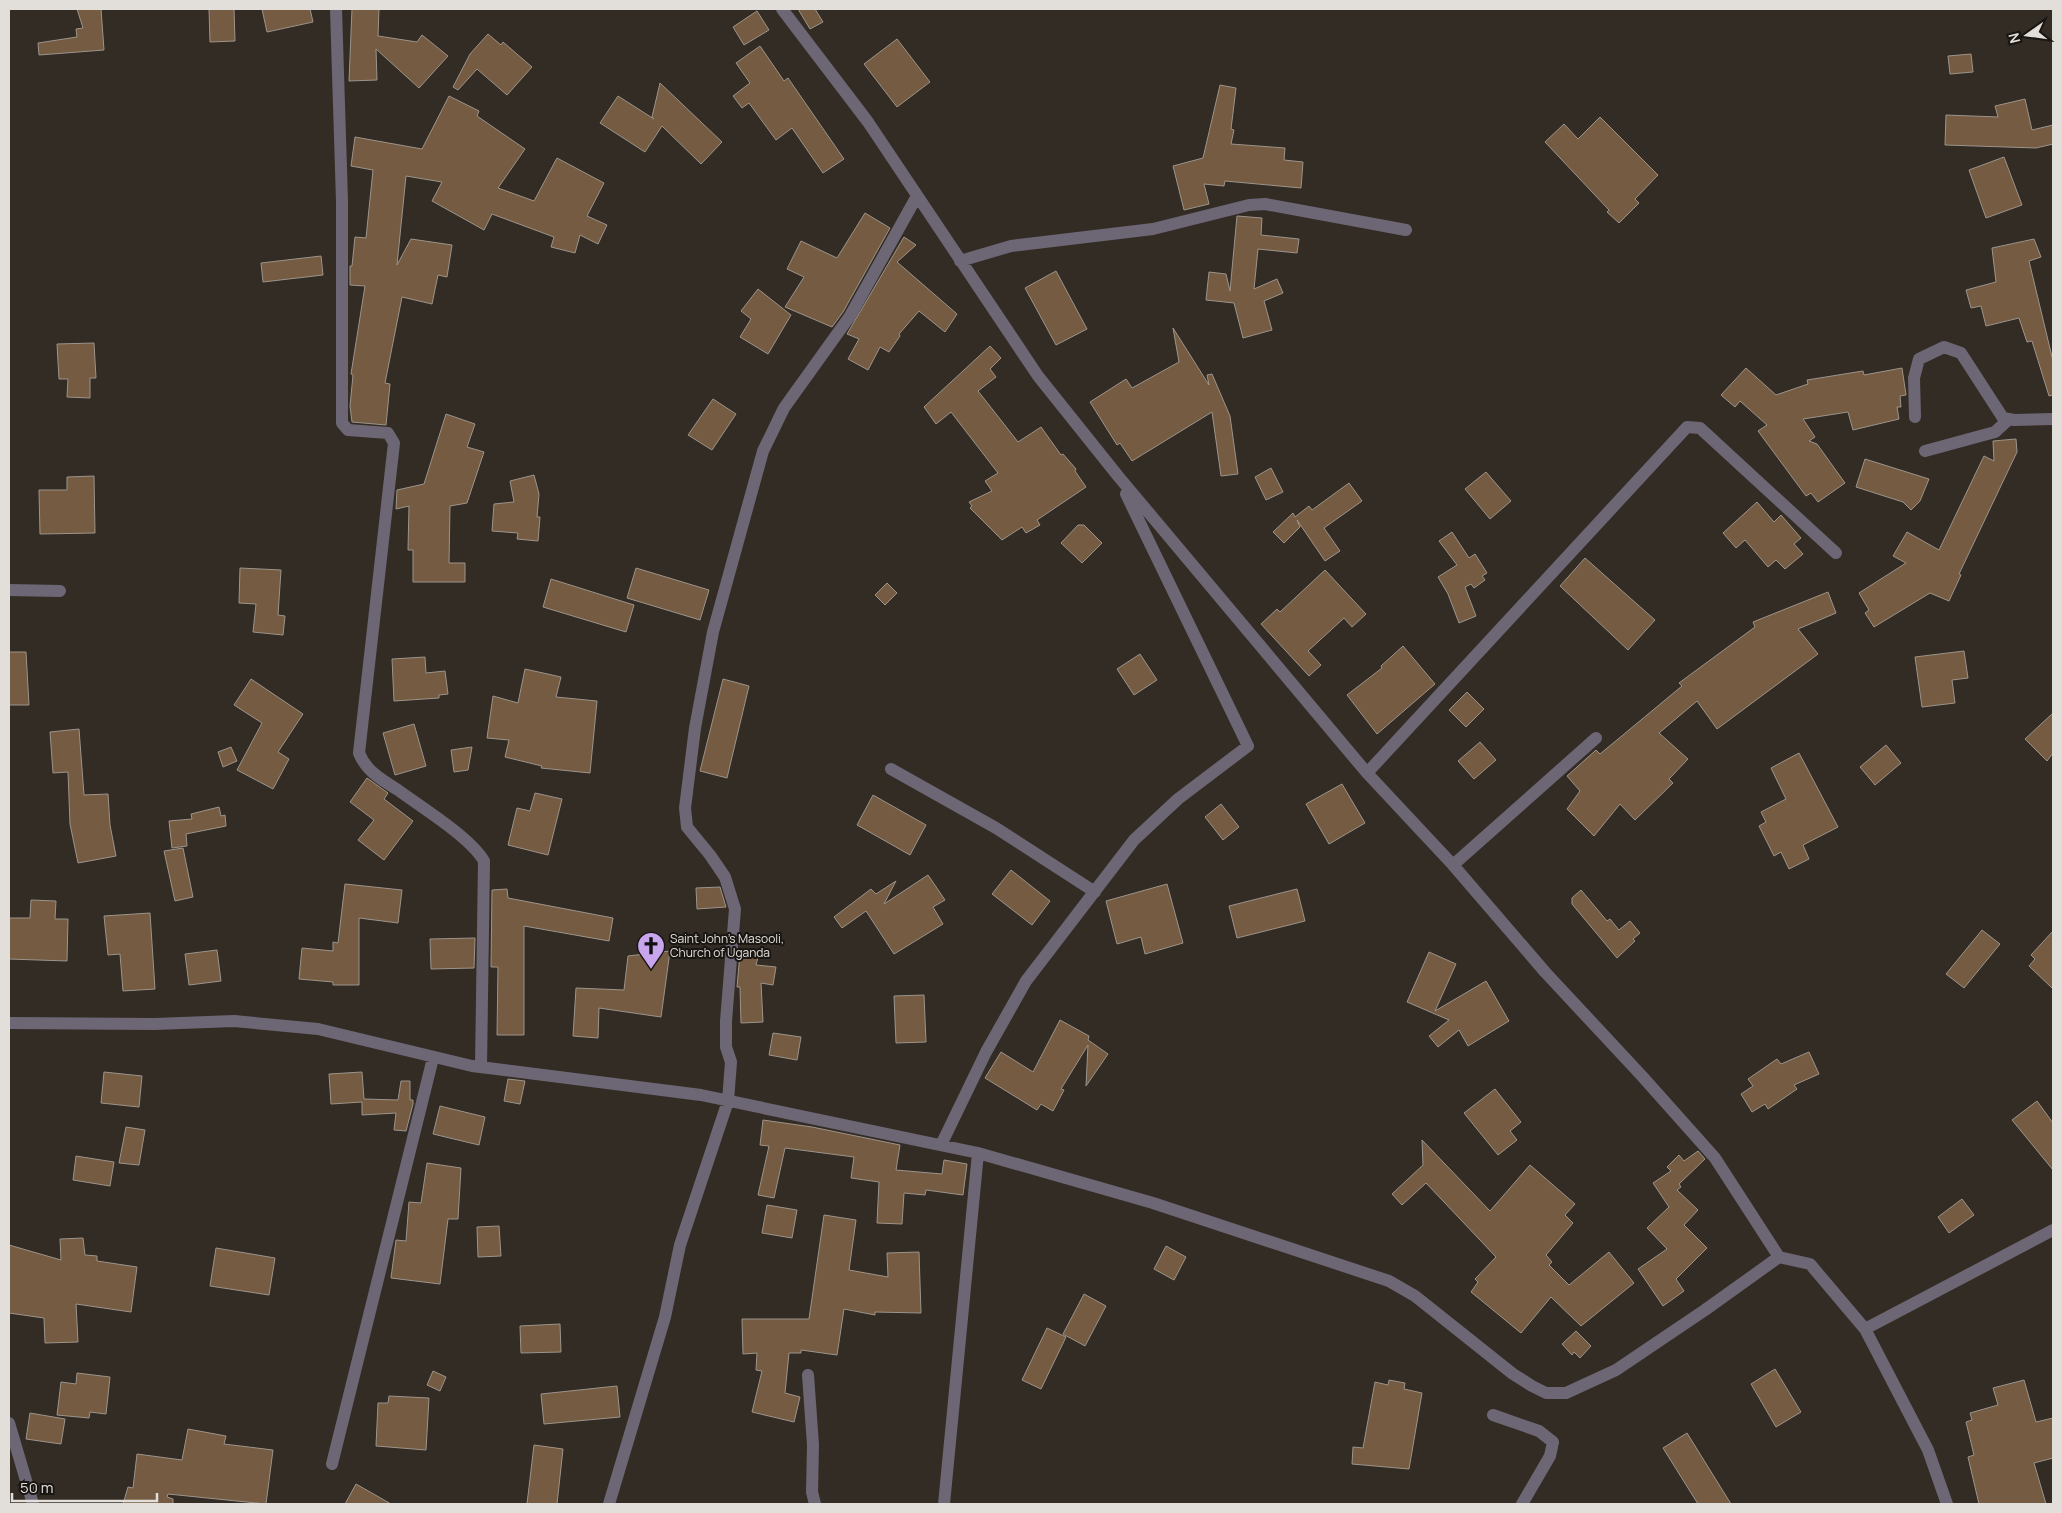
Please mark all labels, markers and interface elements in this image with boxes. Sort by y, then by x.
north arrow [2002,10,2052,60]
text: N [2003,31,2024,45]
place label: Saint John's Masooli, Church of Uganda [670,930,784,961]
church icon: Saint John's Masooli, Church of Uganda [636,931,666,970]
scale bar [12,1470,158,1502]
text: 50 m [20,1477,54,1498]

